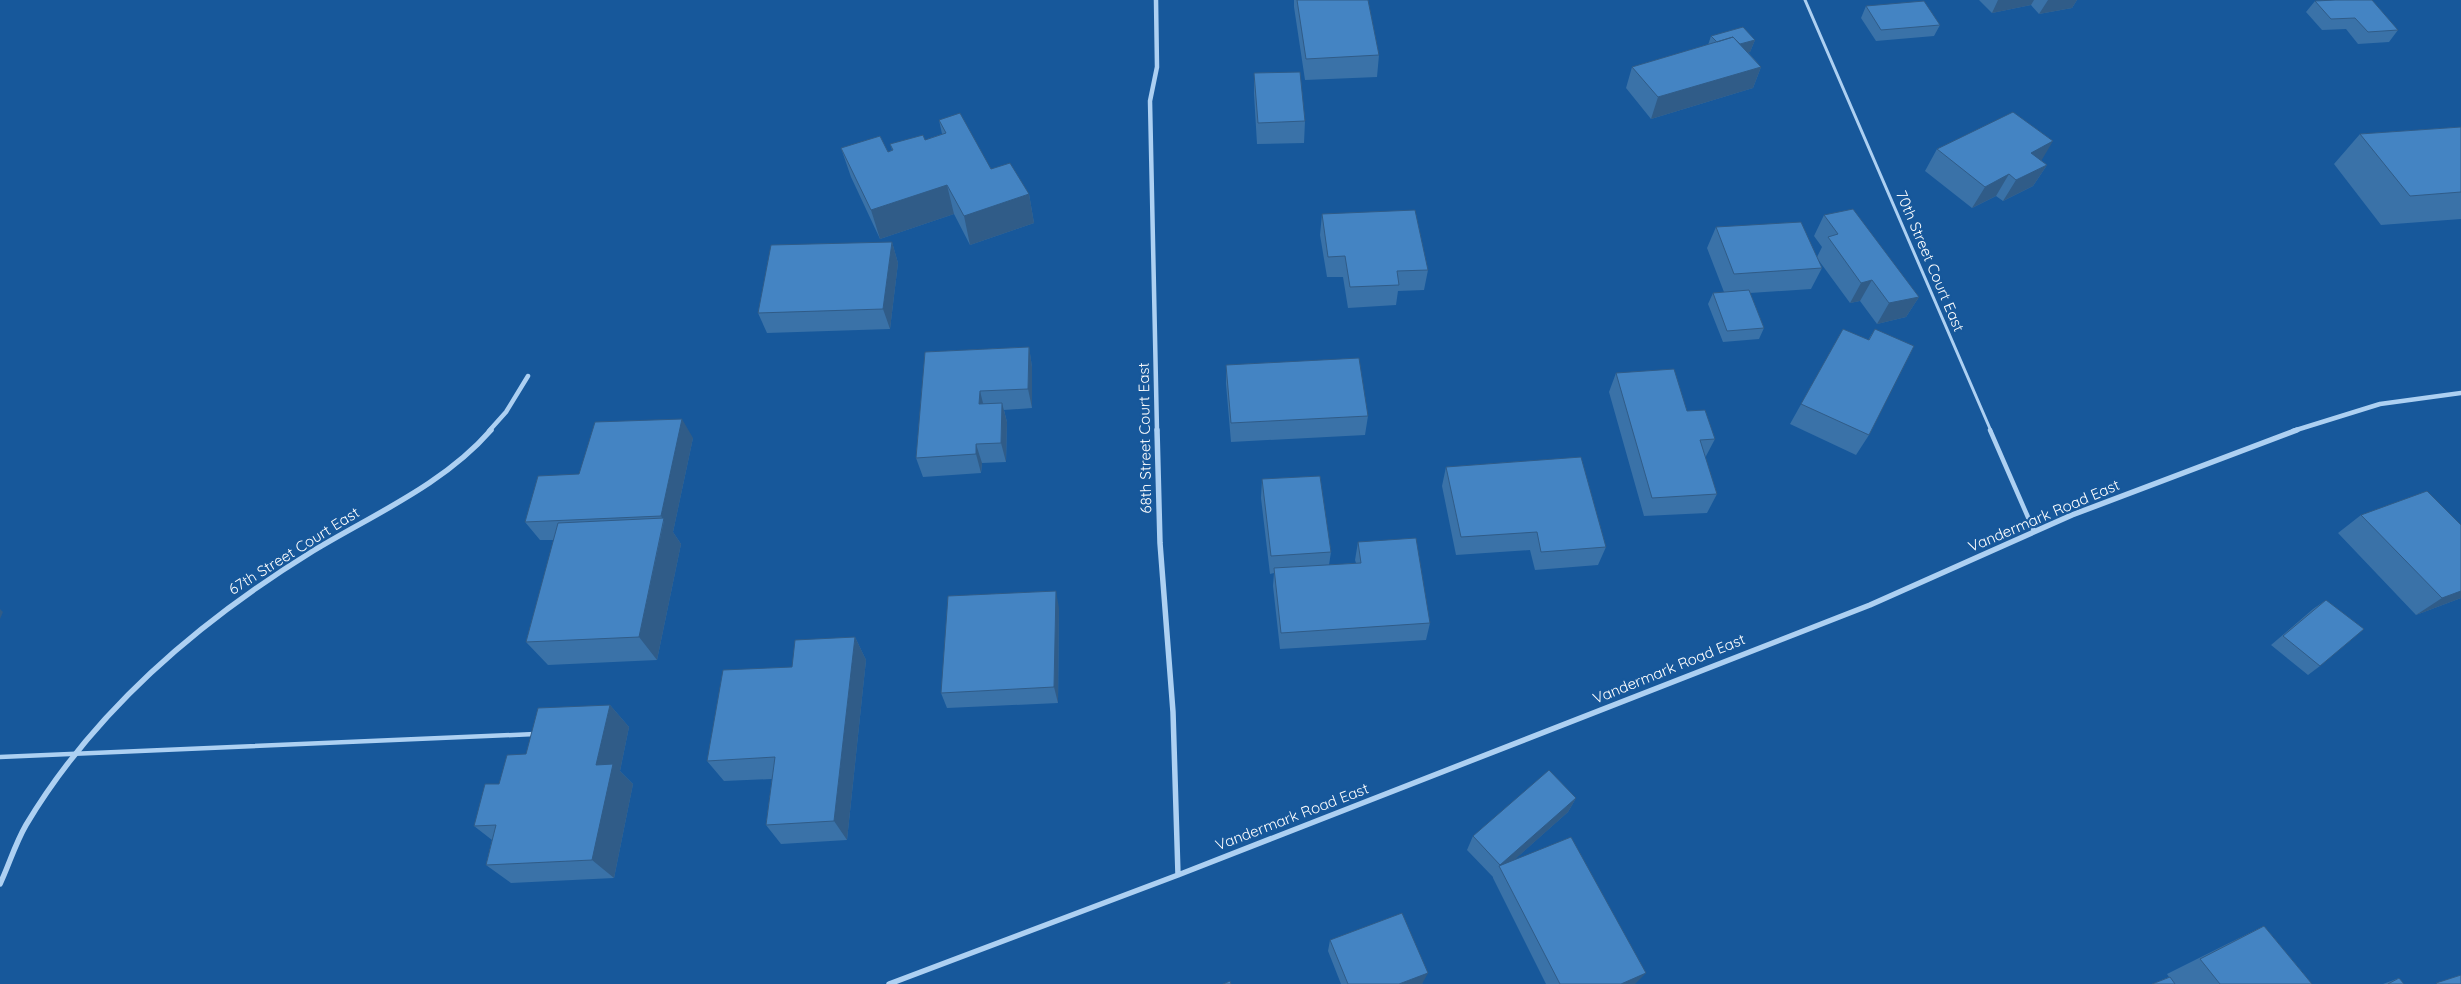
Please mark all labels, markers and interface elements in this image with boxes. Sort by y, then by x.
street label: 70th Street Court East [1892,187,1969,334]
street label: 68th Street Court East [1134,362,1155,514]
street label: Vandermark Road East [1965,475,2122,556]
street label: 67th Street Court East [225,503,363,599]
street label: Vandermark Road East [1590,629,1748,708]
street label: Vandermark Road East [1213,779,1371,855]

